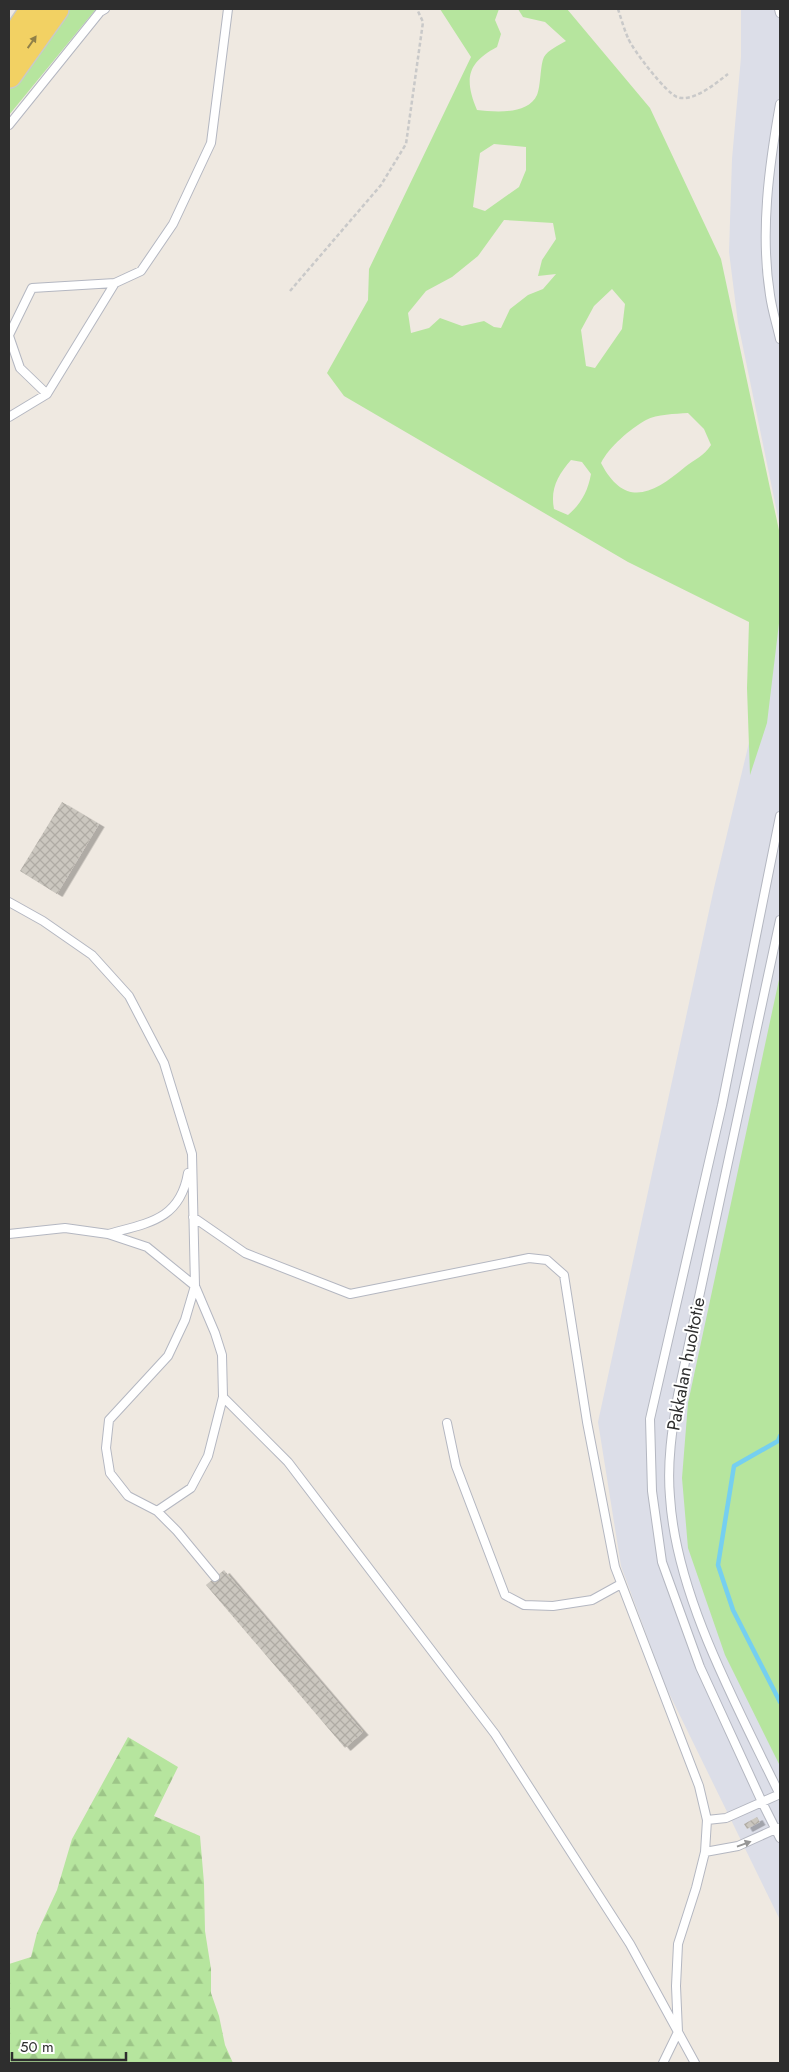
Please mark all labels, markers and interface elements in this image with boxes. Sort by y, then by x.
one-way arrow [27,35,37,49]
street label: Pakkalan huoltotie [660,1295,712,1433]
one-way arrow [737,1840,752,1848]
scale bar [12,2030,126,2062]
text: 50 m [20,2036,54,2058]

